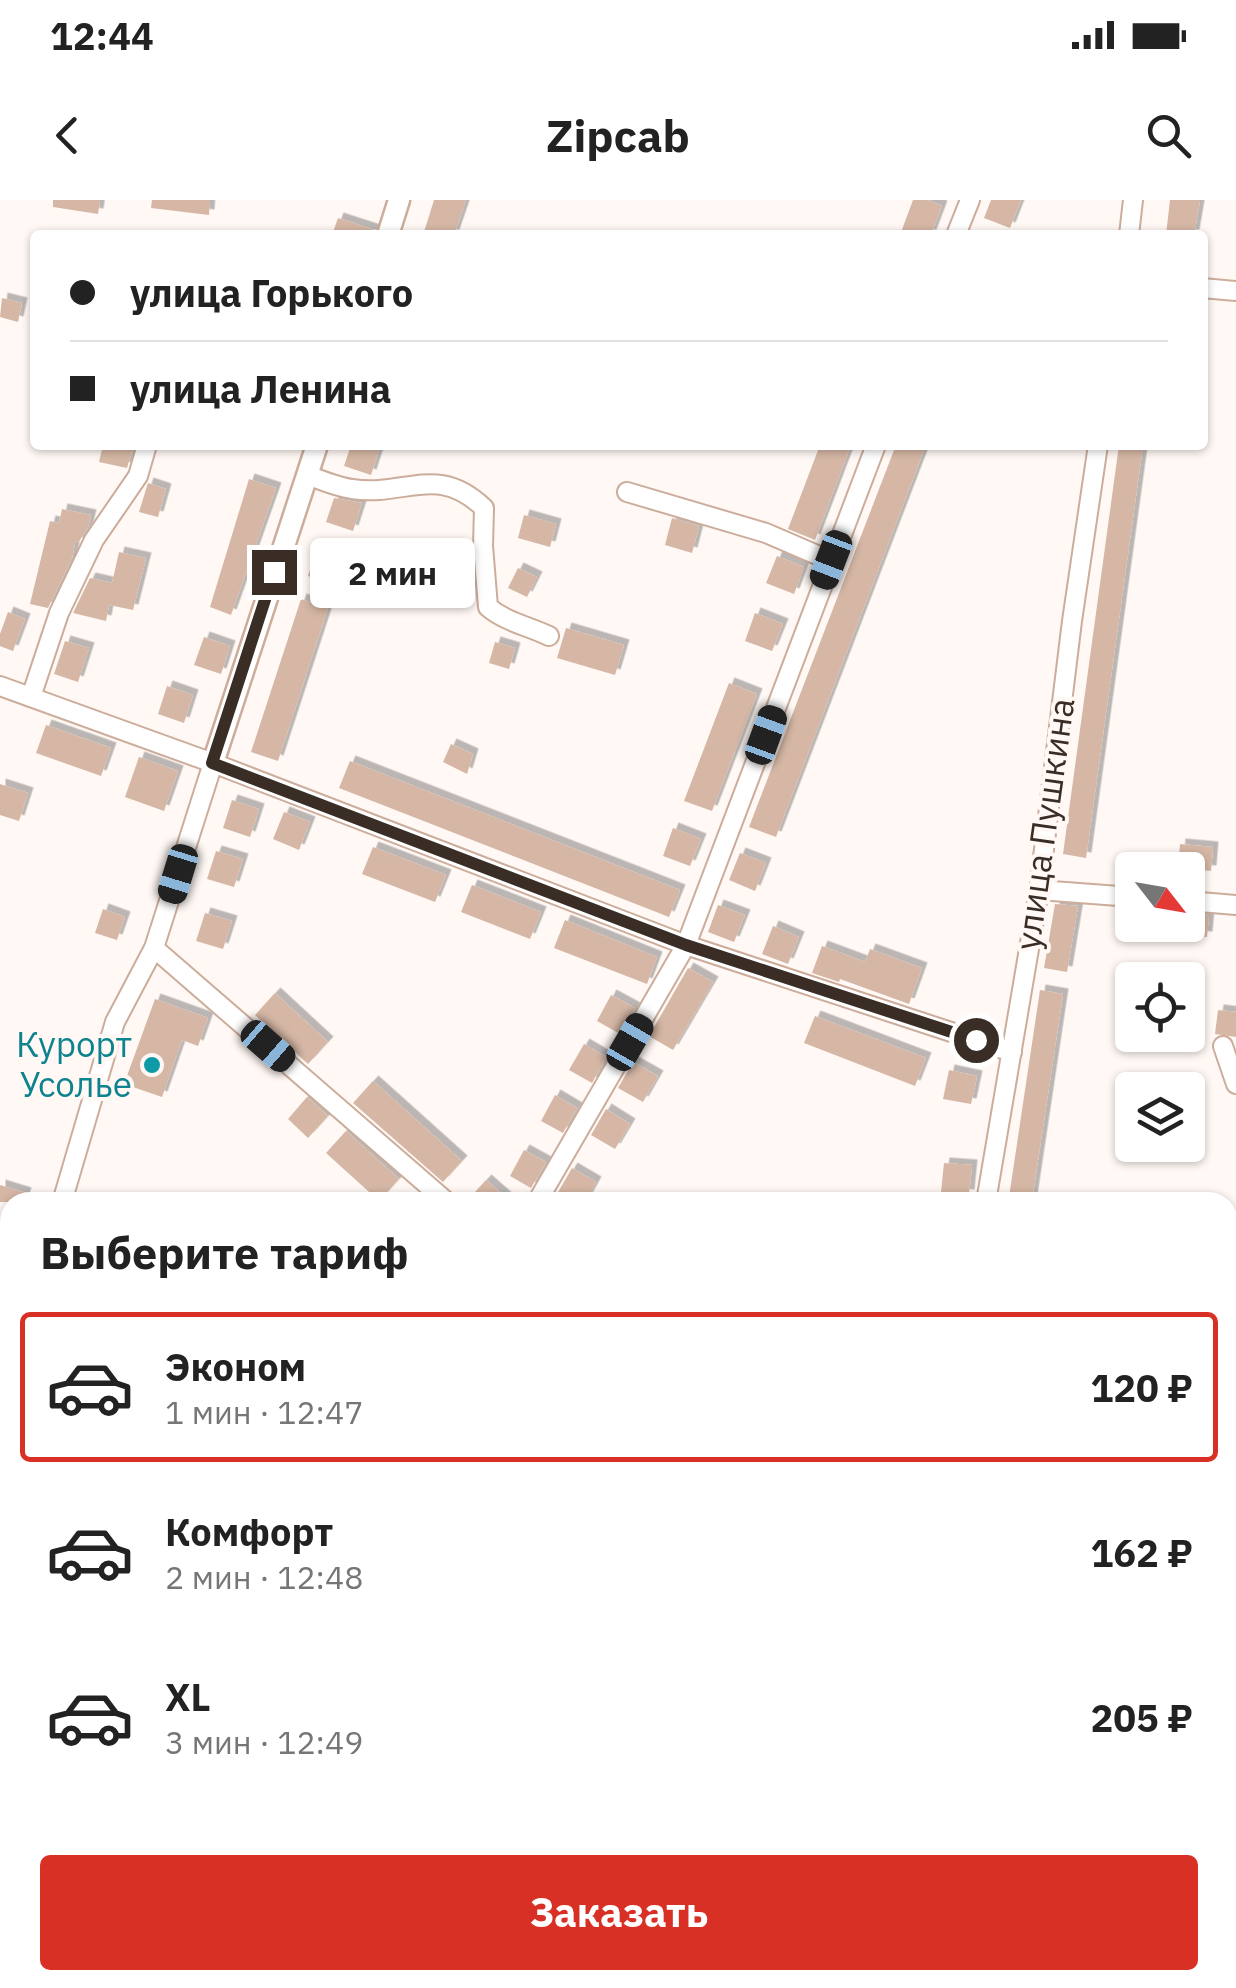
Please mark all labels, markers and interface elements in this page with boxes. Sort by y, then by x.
text: 12:44 [50,11,154,60]
text: Zipcab [546,106,690,164]
icon: back [40,108,95,163]
icon: search [1141,108,1196,163]
text: улица Горького [130,268,413,317]
text: улица Ленина [130,364,391,413]
car [806,527,856,593]
callout: 2 мин [309,537,474,607]
route end [252,550,297,595]
text: 2 мин [348,552,437,594]
street label: улица Пушкина [1004,695,1084,953]
car [742,702,790,768]
car [155,841,201,907]
north arrow [1115,852,1205,942]
map controls [1115,852,1205,1162]
button: locate [1115,962,1205,1052]
car [602,1009,658,1075]
car [236,1015,300,1077]
route start [954,1018,999,1063]
place label: Курорт Усолье [16,1021,132,1107]
marker: Курорт Усолье [141,1054,163,1076]
button: layers [1115,1072,1205,1162]
text: Выберите тариф [40,1223,409,1281]
icon: car [45,1342,135,1432]
text: Эконом [165,1342,306,1391]
text: 120 ₽ [1091,1363,1193,1412]
text: 1 мин · 12:47 [165,1391,363,1433]
icon: car [45,1507,135,1597]
text: Комфорт [165,1507,333,1556]
text: 162 ₽ [1091,1528,1193,1577]
text: 2 мин · 12:48 [165,1556,363,1598]
icon: car [45,1672,135,1762]
text: XL [165,1672,211,1721]
text: 205 ₽ [1091,1693,1193,1742]
text: 3 мин · 12:49 [165,1721,363,1763]
button: Заказать [40,1855,1198,1970]

